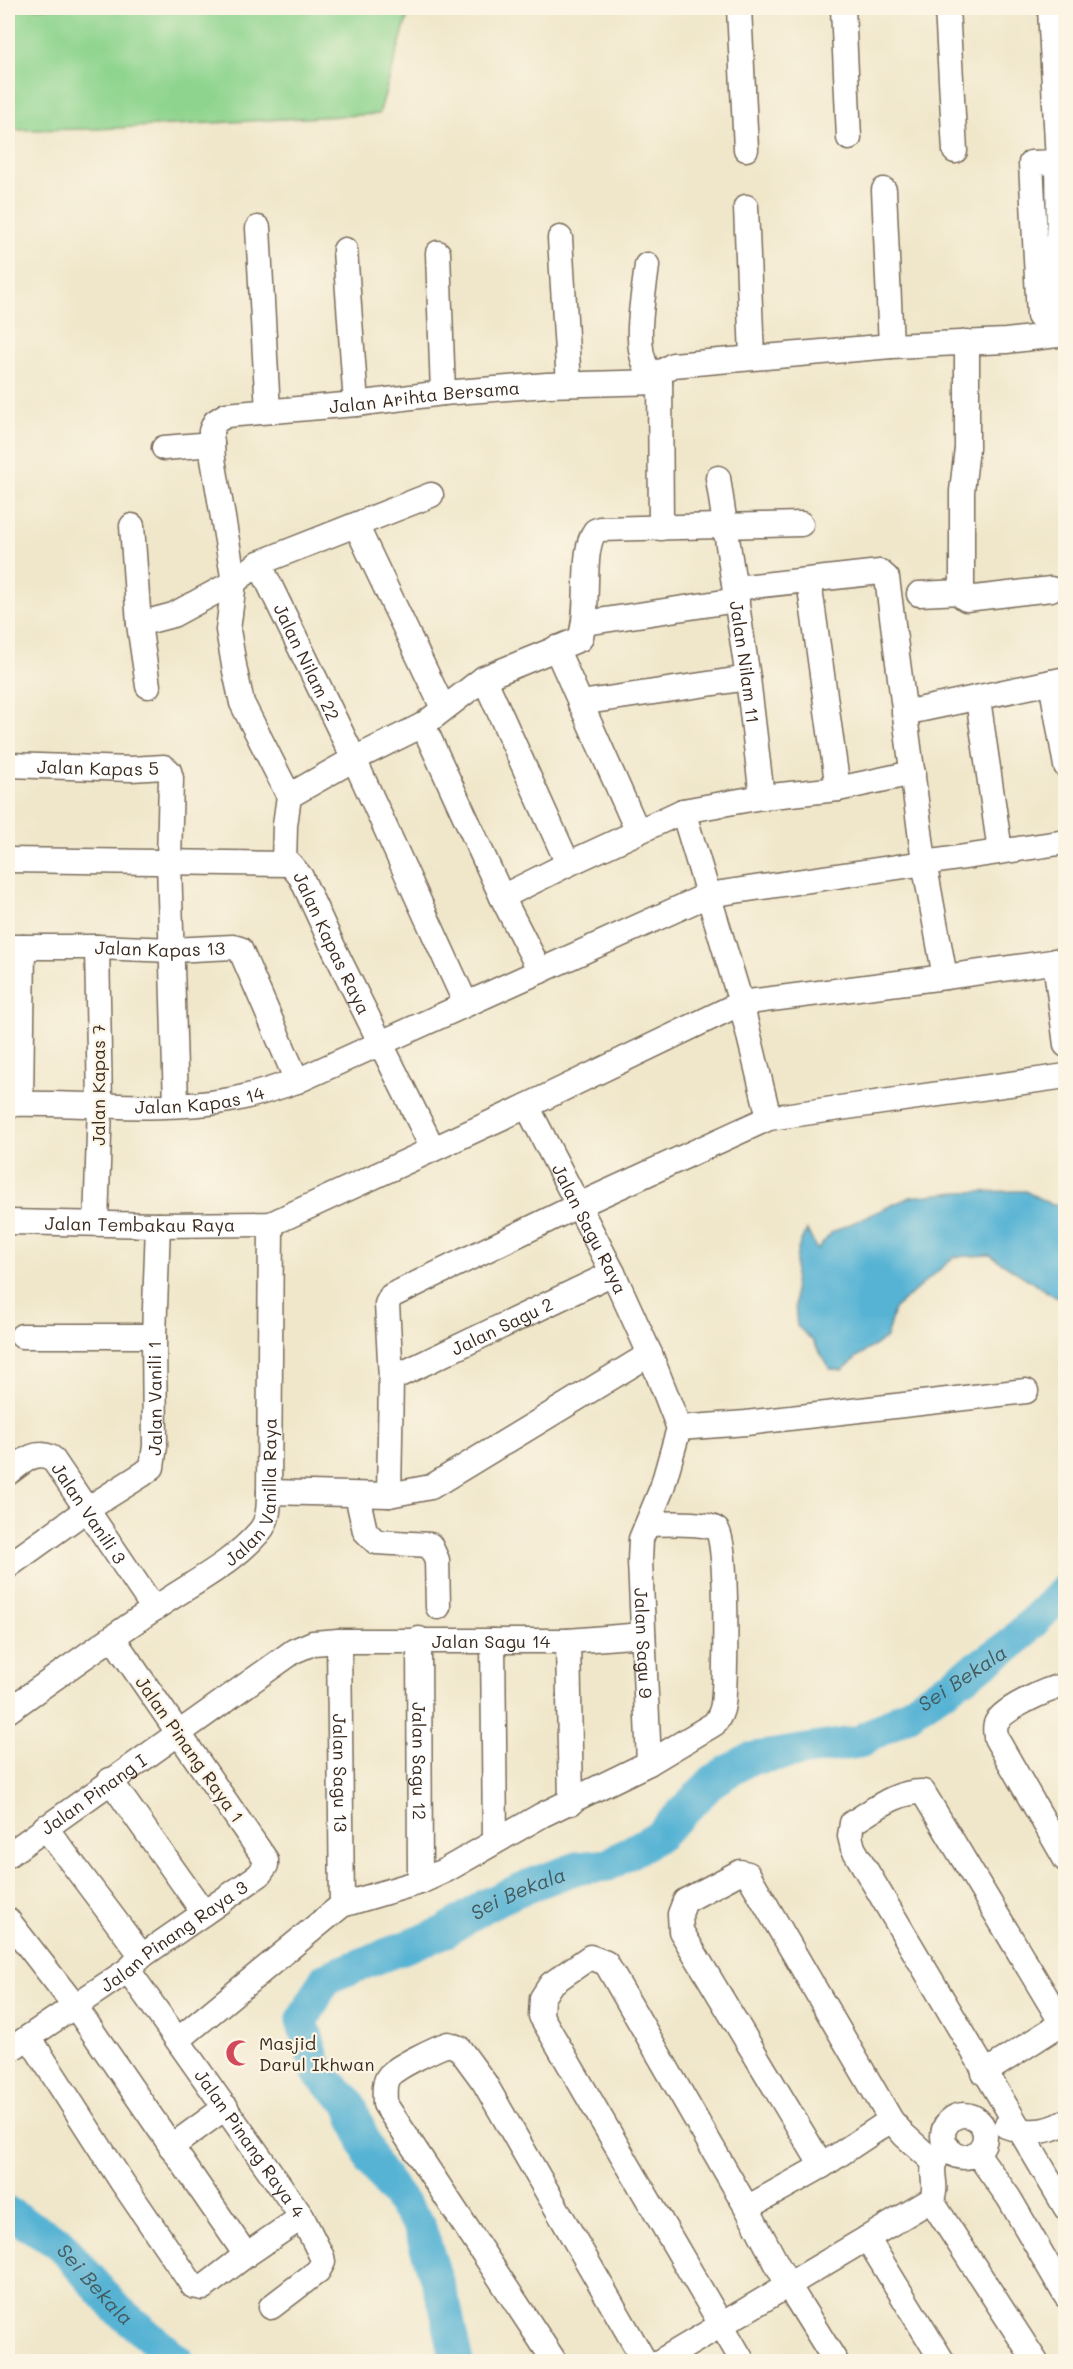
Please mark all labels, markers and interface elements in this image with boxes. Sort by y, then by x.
street label: Jalan Arihta Bersama [328,375,521,418]
street label: Jalan Nilam 22 [268,599,346,725]
street label: Jalan Nilam 11 [725,599,765,725]
street label: Jalan Kapas 5 [37,754,160,781]
street label: Jalan Kapas Raya [288,868,376,1018]
street label: Jalan Kapas 13 [94,935,226,962]
street label: Jalan Kapas 7 [86,1024,110,1146]
street label: Jalan Kapas 14 [135,1080,267,1118]
street label: Jalan Sagu Raya [547,1159,633,1298]
street label: Jalan Tembakau Raya [44,1211,235,1237]
street label: Jalan Sagu 2 [447,1291,557,1361]
street label: Jalan Vanili 1 [142,1341,167,1457]
street label: Jalan Vanilla Raya [219,1418,282,1571]
street label: Jalan Vanili 3 [46,1458,132,1568]
street label: Jalan Sagu 9 [629,1587,658,1699]
street label: Jalan Sagu 14 [432,1629,551,1653]
water label: Sei Bekala [912,1639,1011,1717]
street label: Jalan Pinang Raya 1 [130,1671,250,1827]
street label: Jalan Sagu 12 [407,1702,432,1820]
street label: Jalan Sagu 13 [328,1714,353,1832]
street label: Jalan Pinang I [36,1748,151,1840]
water label: Sei Bekala [465,1860,569,1925]
street label: Jalan Pinang Raya 3 [96,1875,252,1997]
place label: Masjid Darul Ikhwan [259,2031,375,2076]
mosque icon: Masjid Darul Ikhwan [224,2038,254,2068]
street label: Jalan Pinang Raya 4 [190,2064,311,2223]
water label: Sei Bekala [52,2237,139,2330]

